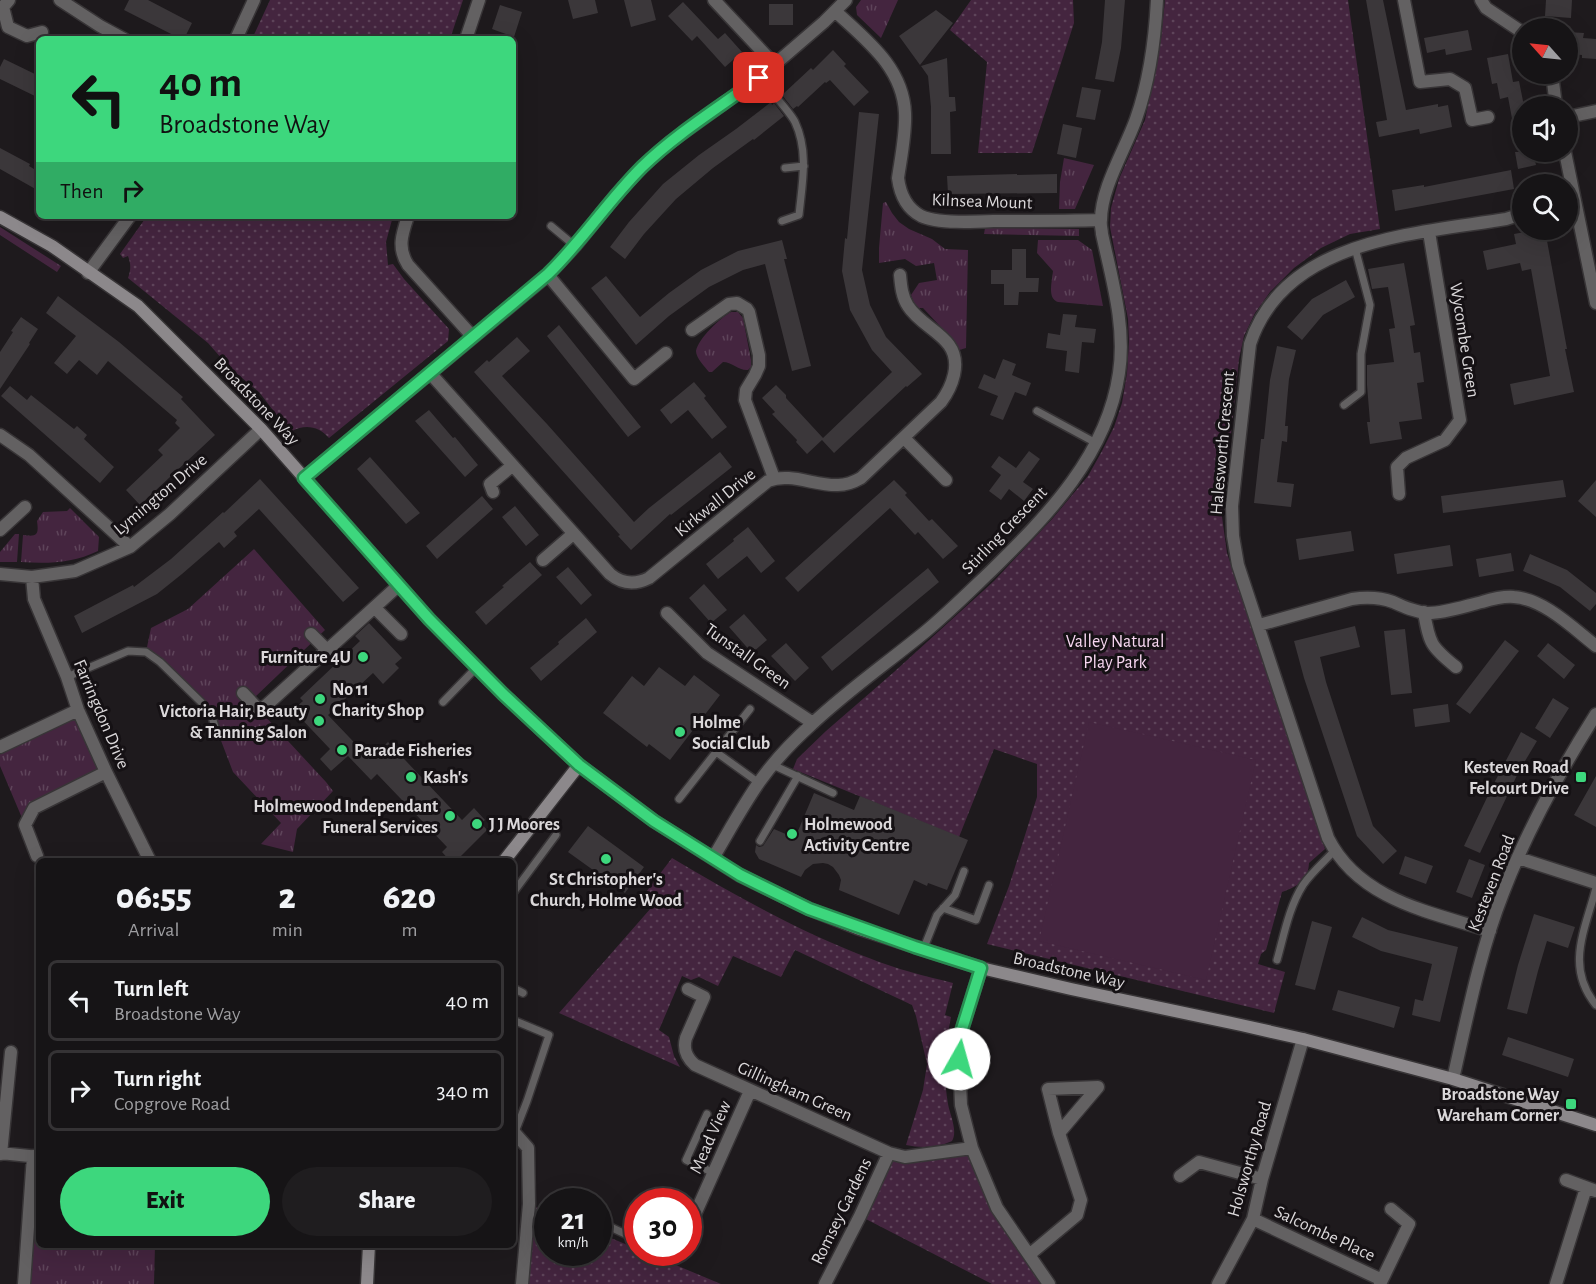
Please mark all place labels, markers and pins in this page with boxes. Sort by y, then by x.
pin [733,52,784,103]
place label: Furniture 4U [260,649,351,667]
marker: Furniture 4U [356,650,370,664]
place label: No 11 Charity Shop [332,681,424,720]
marker: No 11 Charity Shop [313,692,327,706]
place label: Victoria Hair, Beauty & Tanning Salon [159,703,308,742]
marker: Victoria Hair, Beauty & Tanning Salon [312,714,326,728]
place label: Holme Social Club [692,714,770,753]
marker: Holme Social Club [673,725,687,739]
place label: Parade Fisheries [354,742,472,760]
marker: Parade Fisheries [335,743,349,757]
place label: Kesteven Road Felcourt Drive [1463,759,1570,798]
place label: Kash's [423,769,468,787]
marker: Kash's [404,770,418,784]
marker: Kesteven Road Felcourt Drive [1574,770,1588,784]
place label: Holmewood Independant Funeral Services [253,798,438,837]
marker: Holmewood Independant Funeral Services [443,809,457,823]
place label: J J Moores [489,816,560,834]
place label: Holmewood Activity Centre [804,816,910,855]
marker: J J Moores [470,817,484,831]
marker: Holmewood Activity Centre [785,827,799,841]
marker: St Christopher's Church, Holme Wood [599,852,613,866]
place label: St Christopher's Church, Holme Wood [530,871,683,910]
place label: Broadstone Way Wareham Corner [1437,1086,1560,1125]
marker: Broadstone Way Wareham Corner [1564,1097,1578,1111]

